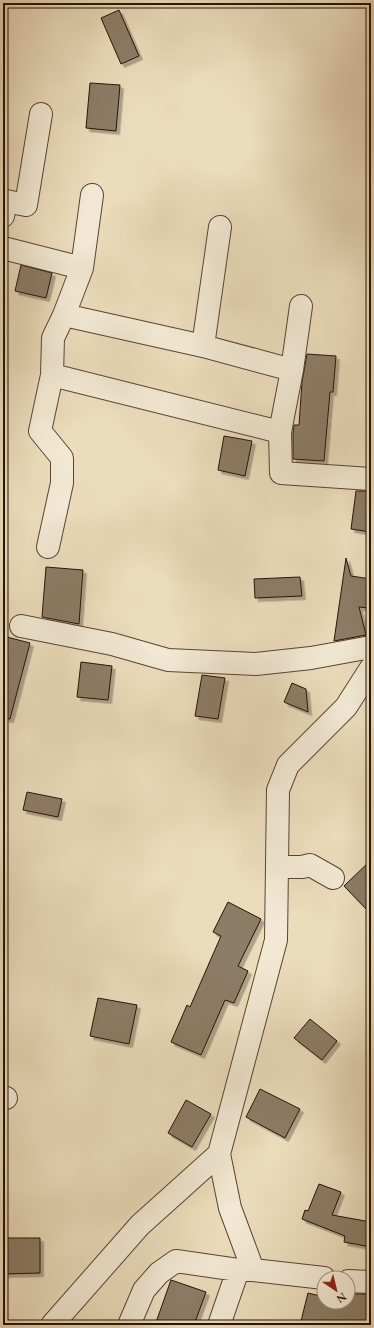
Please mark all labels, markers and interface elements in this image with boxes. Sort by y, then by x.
north arrow [316,1270,356,1310]
text: N [334,1290,349,1307]

